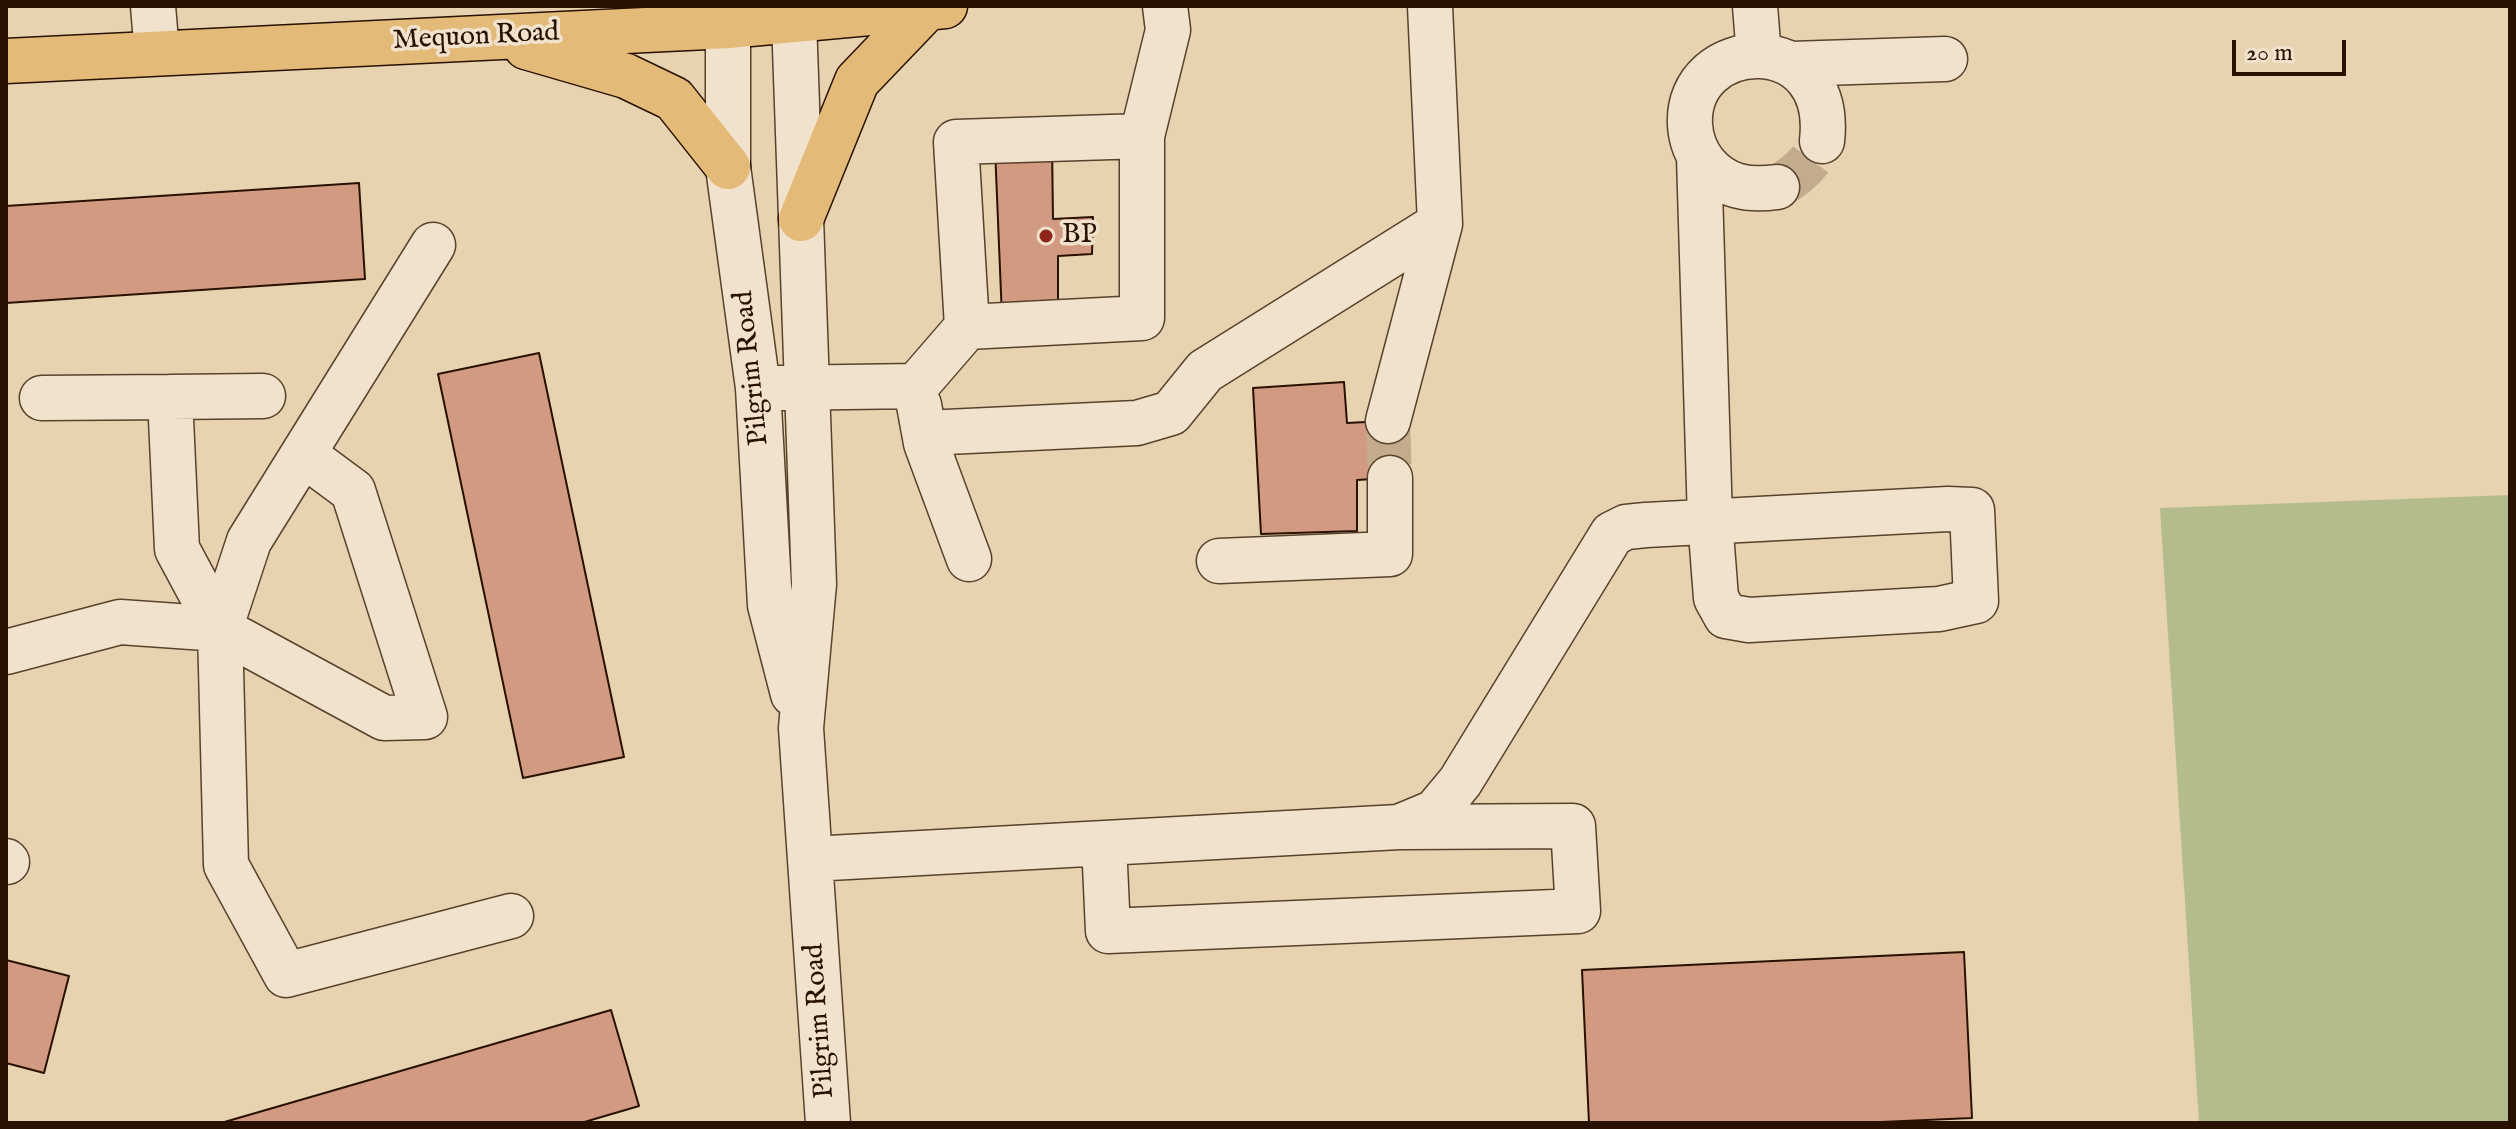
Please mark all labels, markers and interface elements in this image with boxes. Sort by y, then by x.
street label: Mequon Road [392,17,560,59]
scale bar [2236,24,2350,74]
text: 20 m [2246,38,2293,69]
place label: BP [1062,219,1097,253]
marker: BP [1037,227,1055,245]
street label: Pilgrim Road [728,289,778,447]
street label: Pilgrim Road [799,942,843,1100]

